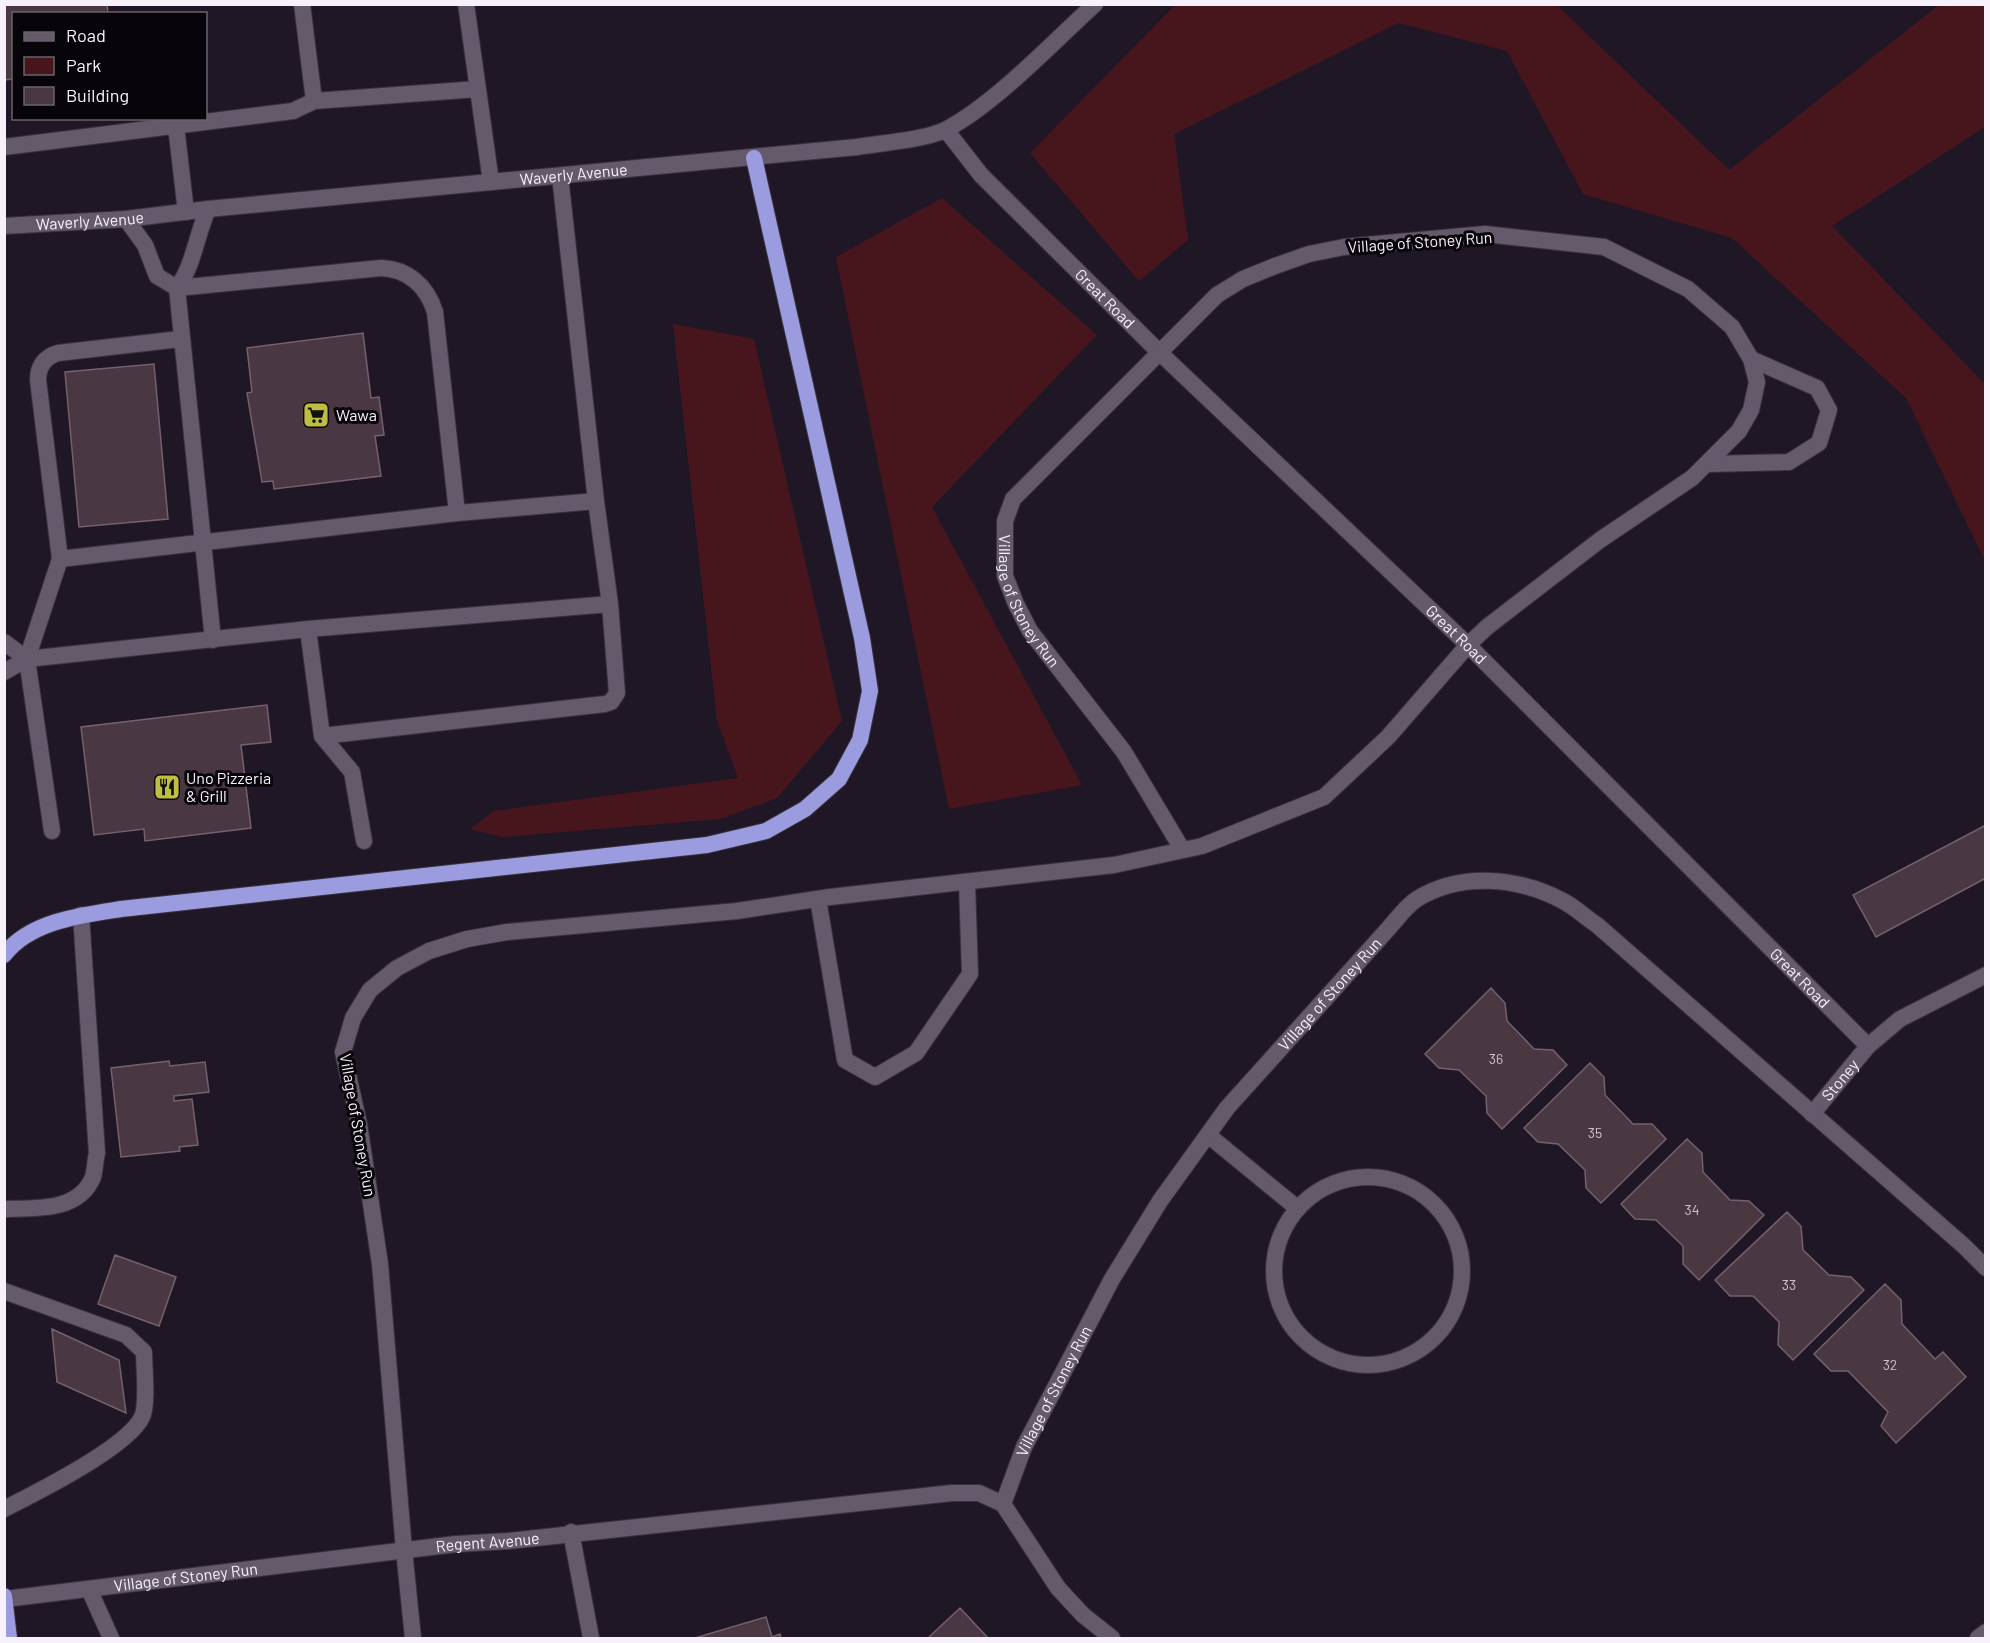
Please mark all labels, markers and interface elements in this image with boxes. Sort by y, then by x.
legend [12,12,207,120]
text: Road [66,24,106,46]
text: Park [66,54,101,76]
text: Building [66,84,129,106]
street label: Waverly Avenue [519,159,628,188]
street label: Waverly Avenue [35,207,145,233]
street label: Village of Stoney Run [1347,227,1493,256]
street label: Great Road [1072,264,1139,332]
supermarket icon: Wawa [301,400,331,430]
place label: Wawa [336,405,377,424]
street label: Village of Stoney Run [995,534,1064,670]
street label: Great Road [1423,600,1491,667]
place label: Uno Pizzeria & Grill [186,768,271,805]
restaurant icon: Uno Pizzeria & Grill [152,772,182,802]
street label: Village of Stoney Run [1274,933,1385,1054]
street label: Great Road [1767,944,1834,1011]
house number: 36 [1489,1050,1503,1067]
street label: Village of Stoney Run [337,1052,380,1198]
street label: Stoney [1817,1055,1863,1104]
house number: 35 [1588,1124,1602,1141]
house number: 34 [1685,1201,1699,1218]
house number: 33 [1782,1276,1796,1293]
street label: Village of Stoney Run [1011,1322,1095,1459]
house number: 32 [1883,1356,1897,1373]
street label: Regent Avenue [435,1528,540,1555]
street label: Village of Stoney Run [112,1558,259,1595]

